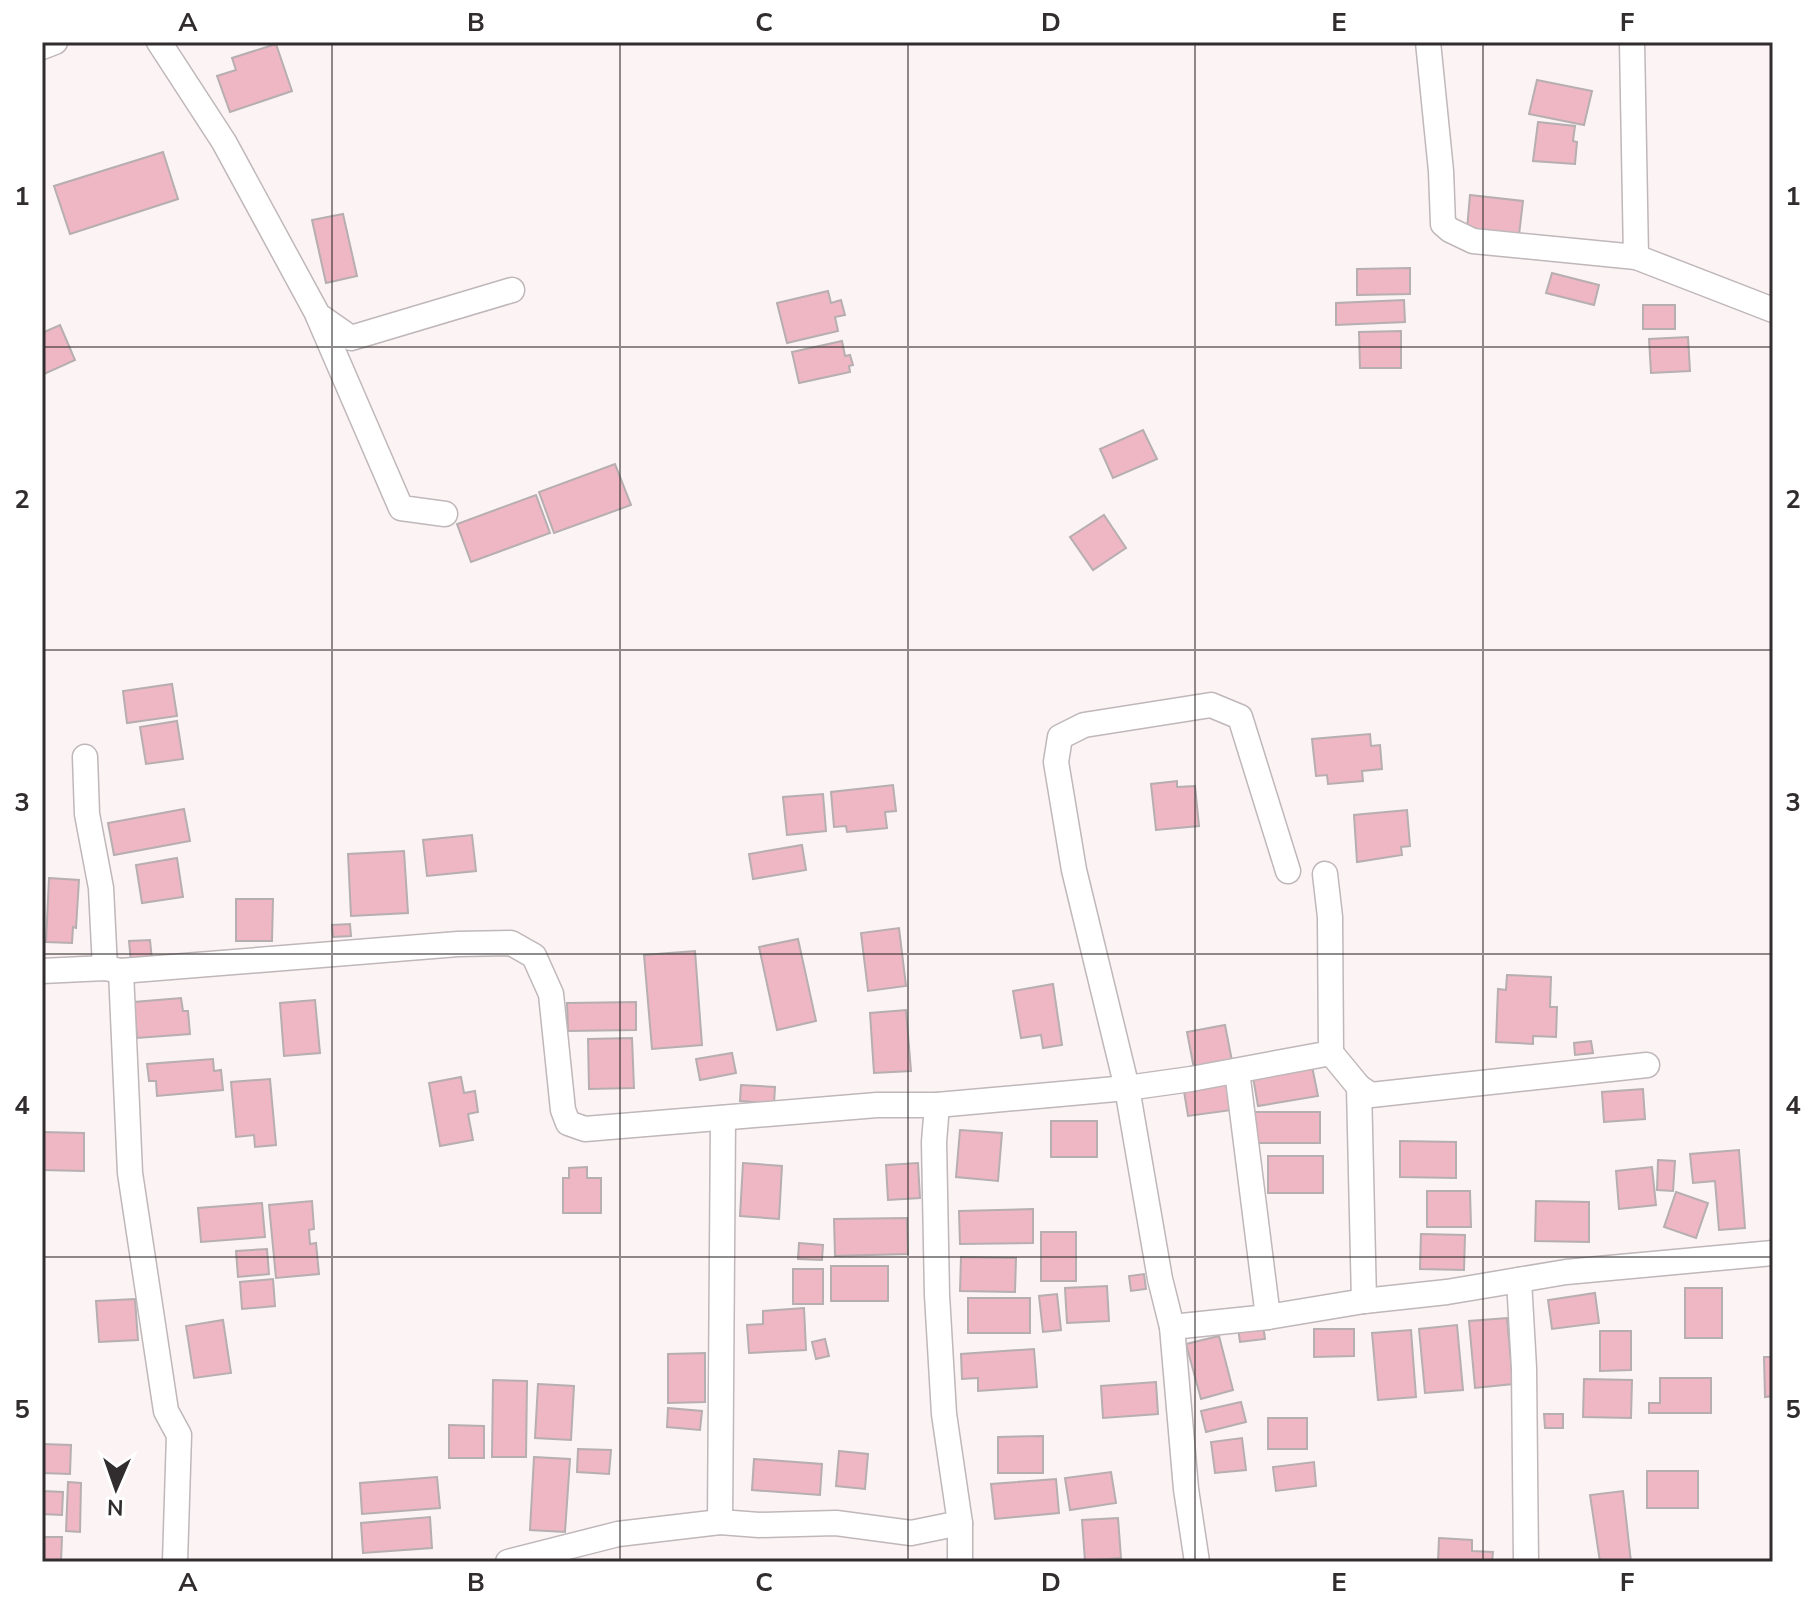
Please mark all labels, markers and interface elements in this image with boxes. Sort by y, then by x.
text: A [178,5,198,40]
text: B [467,5,485,40]
text: C [755,5,773,40]
text: D [1041,5,1061,40]
text: E [1331,5,1347,40]
text: F [1620,5,1634,40]
text: 1 [14,179,30,214]
text: 1 [1785,179,1801,214]
text: 2 [14,482,30,517]
text: 2 [1785,482,1801,517]
text: 3 [14,785,30,820]
text: 3 [1785,785,1801,820]
text: 4 [14,1088,30,1123]
text: 4 [1785,1088,1801,1123]
text: 5 [14,1392,30,1427]
text: 5 [1785,1392,1801,1427]
north arrow [76,1448,156,1528]
text: N [107,1492,124,1522]
text: A [178,1565,198,1600]
text: B [467,1565,485,1600]
text: C [755,1565,773,1600]
text: D [1041,1565,1061,1600]
text: E [1331,1565,1347,1600]
text: F [1620,1565,1634,1600]

